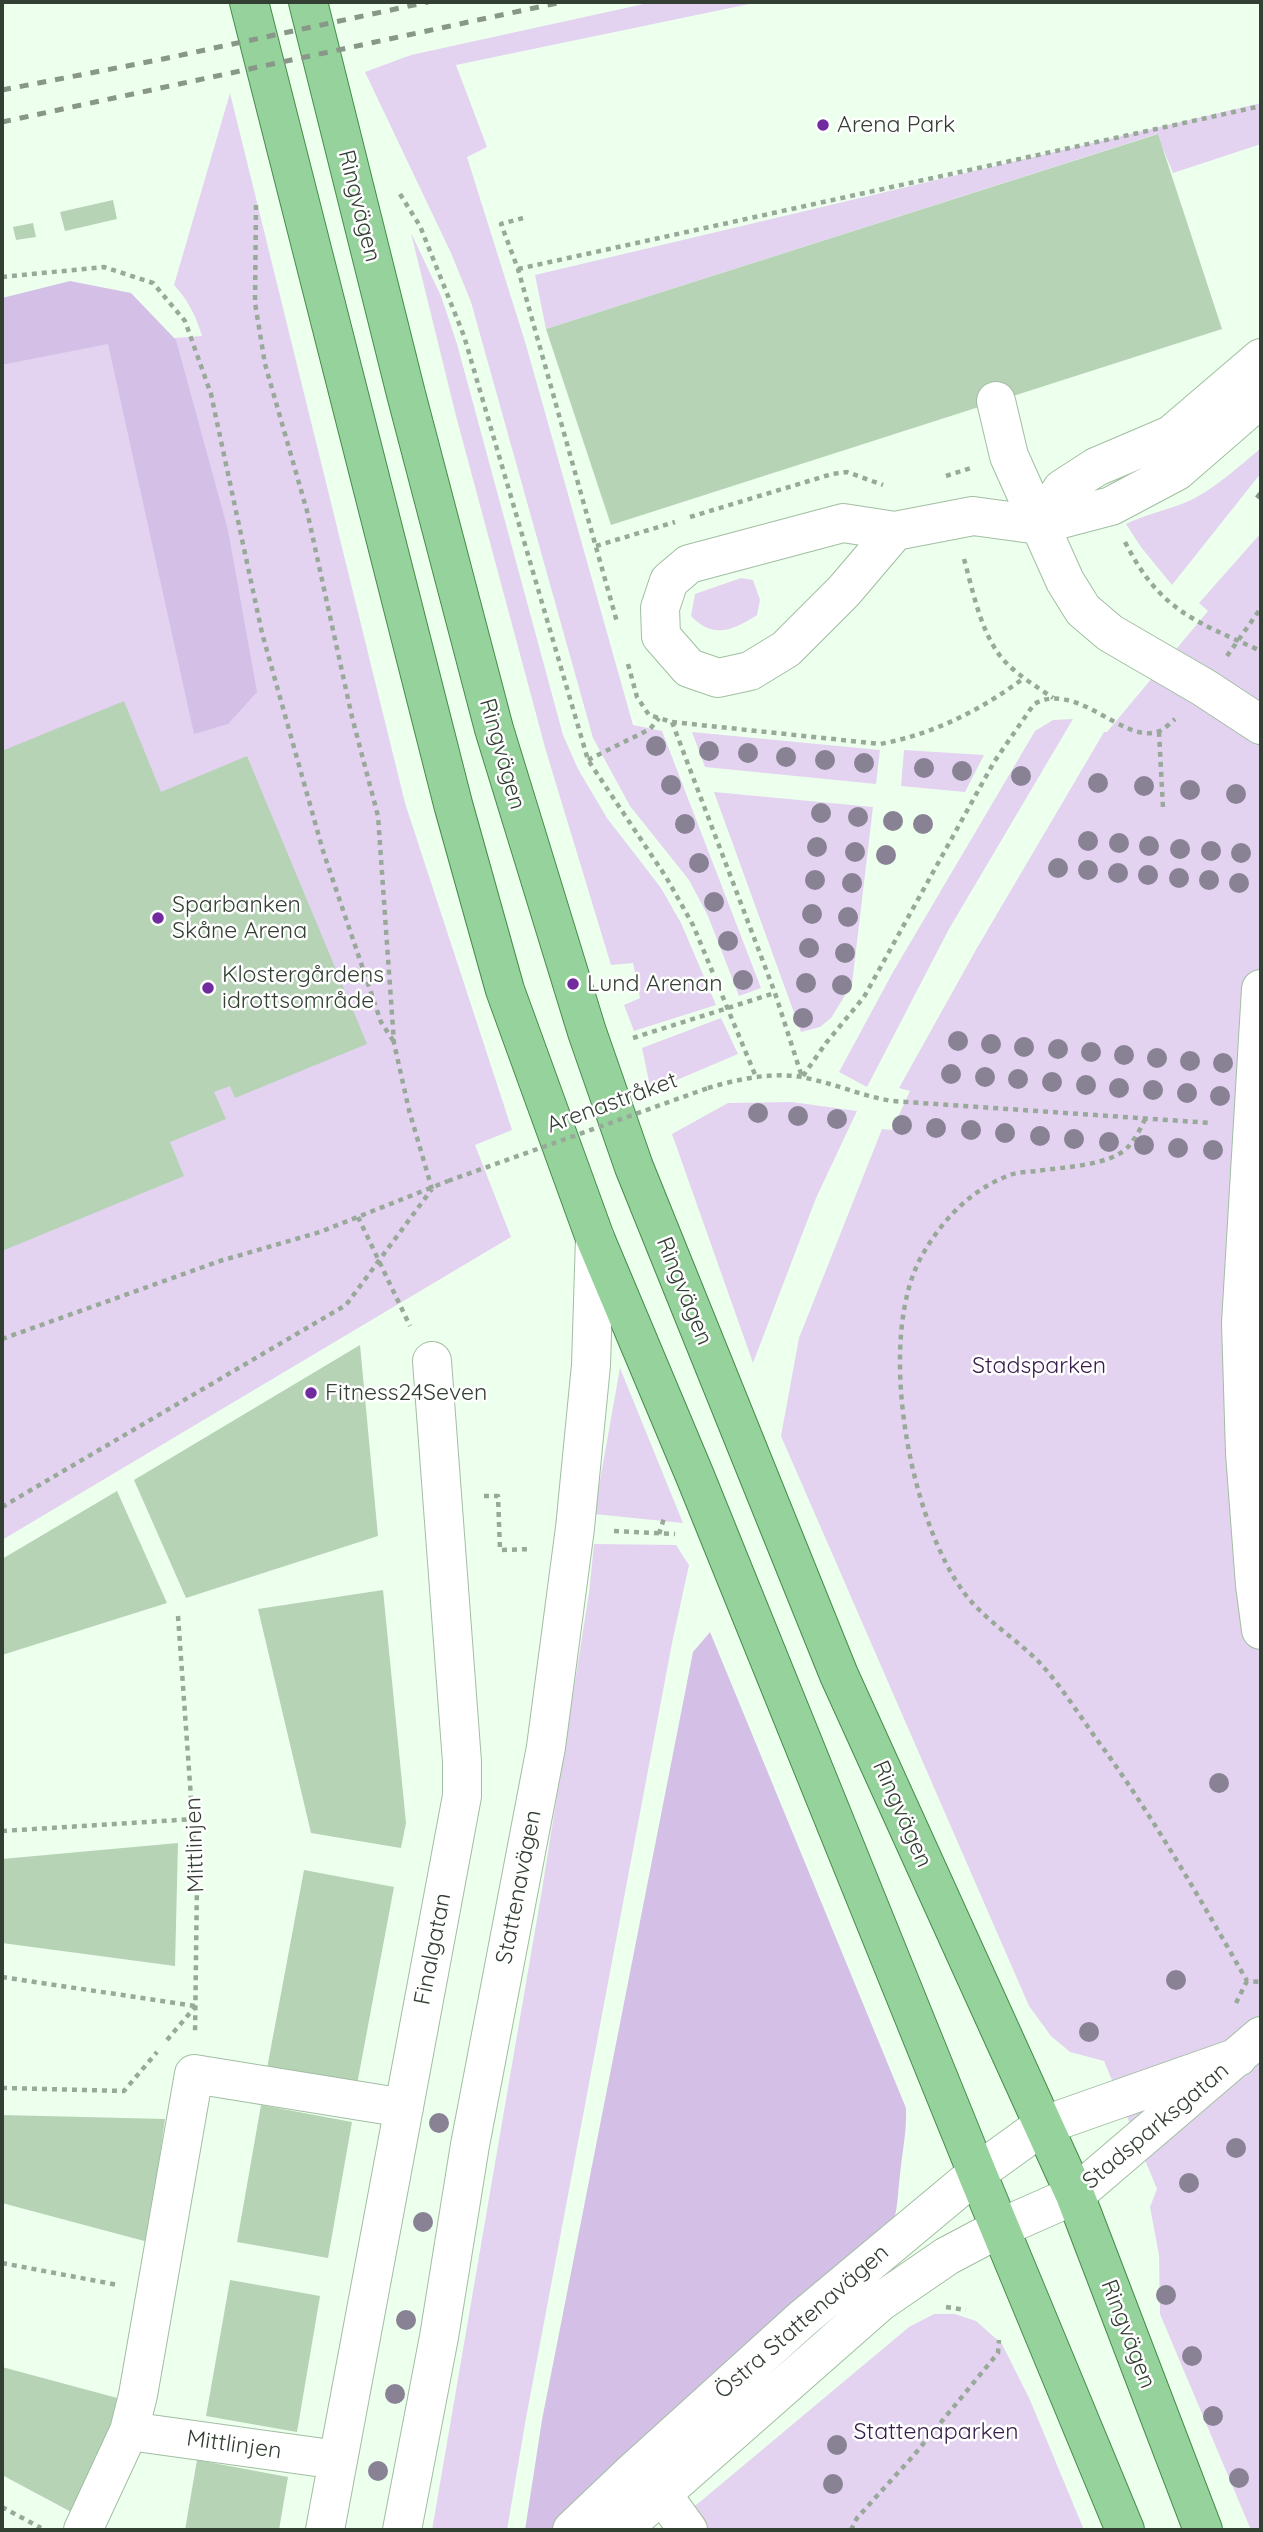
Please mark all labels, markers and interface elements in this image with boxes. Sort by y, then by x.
place label: Arena Park [837,111,955,139]
marker: Arena Park [815,117,831,133]
street label: Ringvägen [332,147,386,265]
street label: Ringvägen [473,695,531,813]
place label: Sparbanken Skåne Arena [172,891,307,945]
marker: Sparbanken Skåne Arena [150,910,166,926]
place label: Klostergårdens idrottsområde [222,961,384,1015]
place label: Lund Arenan [587,970,723,998]
marker: Lund Arenan [565,976,581,992]
marker: Klostergårdens idrottsområde [200,980,216,996]
street label: Arenastråket [543,1067,681,1139]
street label: Ringvägen [650,1233,718,1349]
park label: Stadsparken [972,1352,1106,1380]
place label: Fitness24Seven [325,1379,487,1407]
marker: Fitness24Seven [303,1385,319,1401]
street label: Ringvägen [866,1756,938,1872]
street label: Mittlinjen [180,1797,210,1893]
street label: Stattenavägen [491,1808,547,1966]
street label: Finalgatan [409,1891,457,2007]
street label: Stadsparksgatan [1077,2057,1235,2195]
street label: Östra Stattenavägen [709,2239,895,2405]
street label: Ringvägen [1095,2276,1161,2392]
park label: Stattenaparken [853,2418,1019,2446]
street label: Mittlinjen [185,2425,283,2465]

